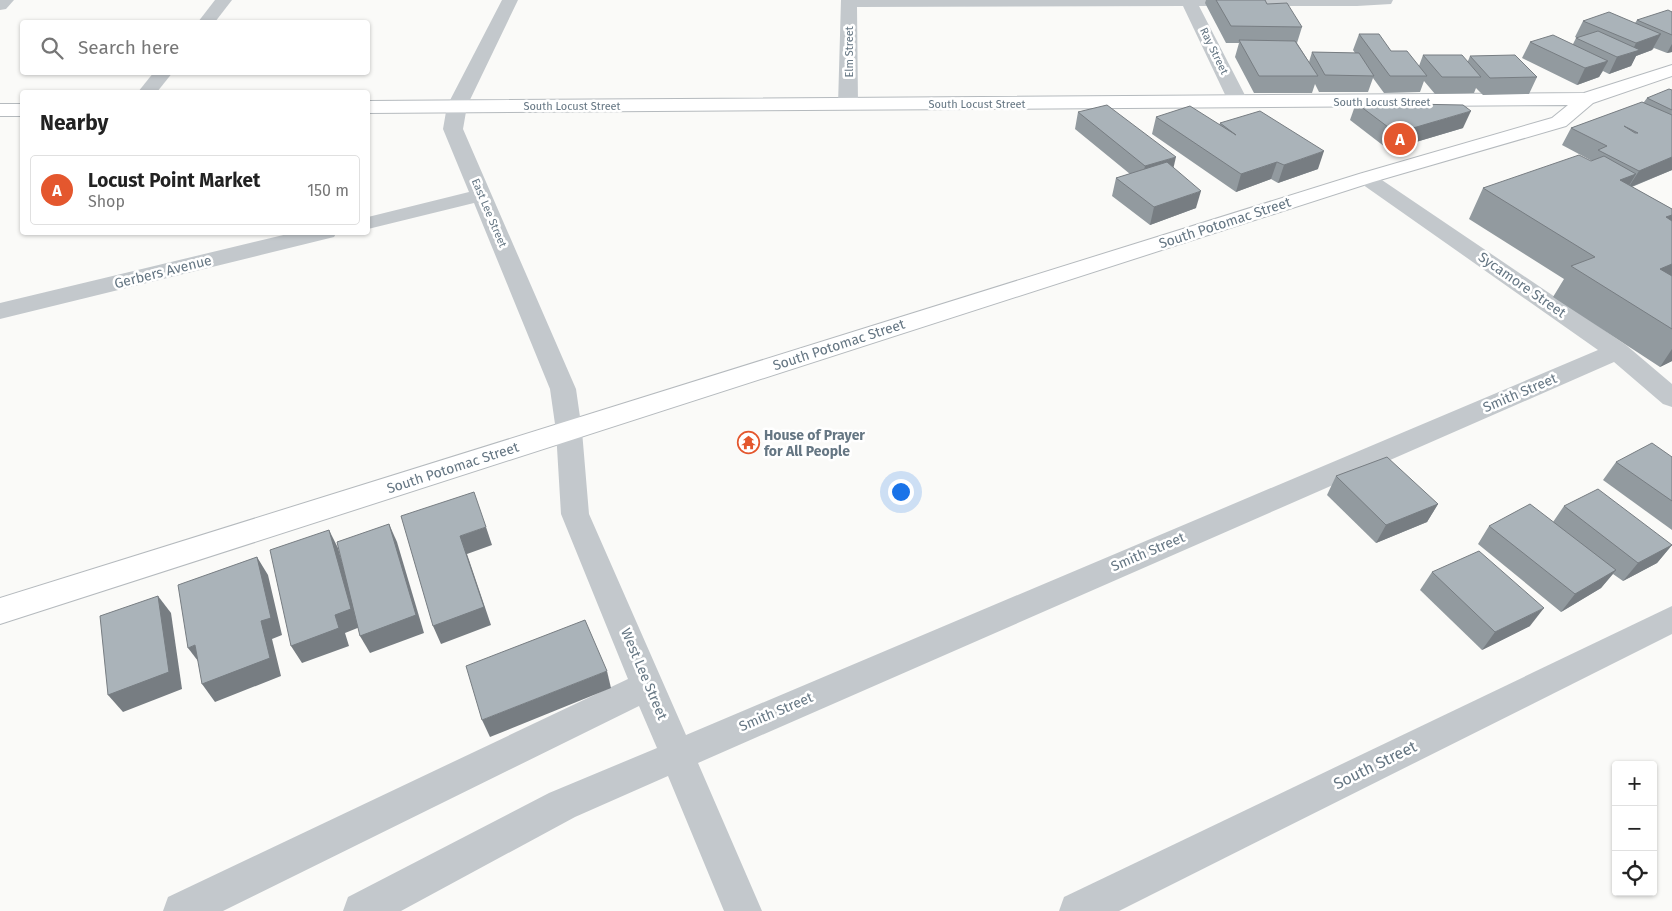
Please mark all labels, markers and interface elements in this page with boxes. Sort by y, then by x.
search box [20,20,370,75]
street label: Ray Street [1197,25,1231,77]
street label: Elm Street [843,26,856,78]
icon: search [38,34,66,62]
text: Search here [78,36,179,59]
street label: South Locust Street [1333,96,1431,109]
street label: South Locust Street [928,98,1026,111]
street label: South Locust Street [523,100,621,113]
text: Nearby [40,110,108,136]
pin: A [1384,120,1416,158]
text: Locust Point Market [88,169,260,192]
street label: East Lee Street [469,177,509,249]
text: A [52,181,62,200]
text: 150 m [307,181,349,200]
text: Shop [88,192,125,211]
street label: South Potomac Street [1157,193,1294,252]
street label: Sycamore Street [1475,249,1570,322]
street label: Gerbers Avenue [113,252,213,292]
street label: South Potomac Street [771,315,908,374]
street label: Smith Street [1481,369,1560,416]
place label: House of Prayer for All People [764,427,865,460]
temple icon: House of Prayer for All People [736,431,760,455]
street label: South Potomac Street [385,438,522,497]
your location [888,479,914,505]
street label: Smith Street [1109,528,1188,575]
street label: West Lee Street [617,626,671,723]
street label: Smith Street [737,688,816,735]
street label: South Street [1330,737,1420,793]
map controls [1612,761,1657,896]
button: + [1612,761,1657,806]
button: − [1612,806,1657,851]
button: locate [1612,851,1657,896]

